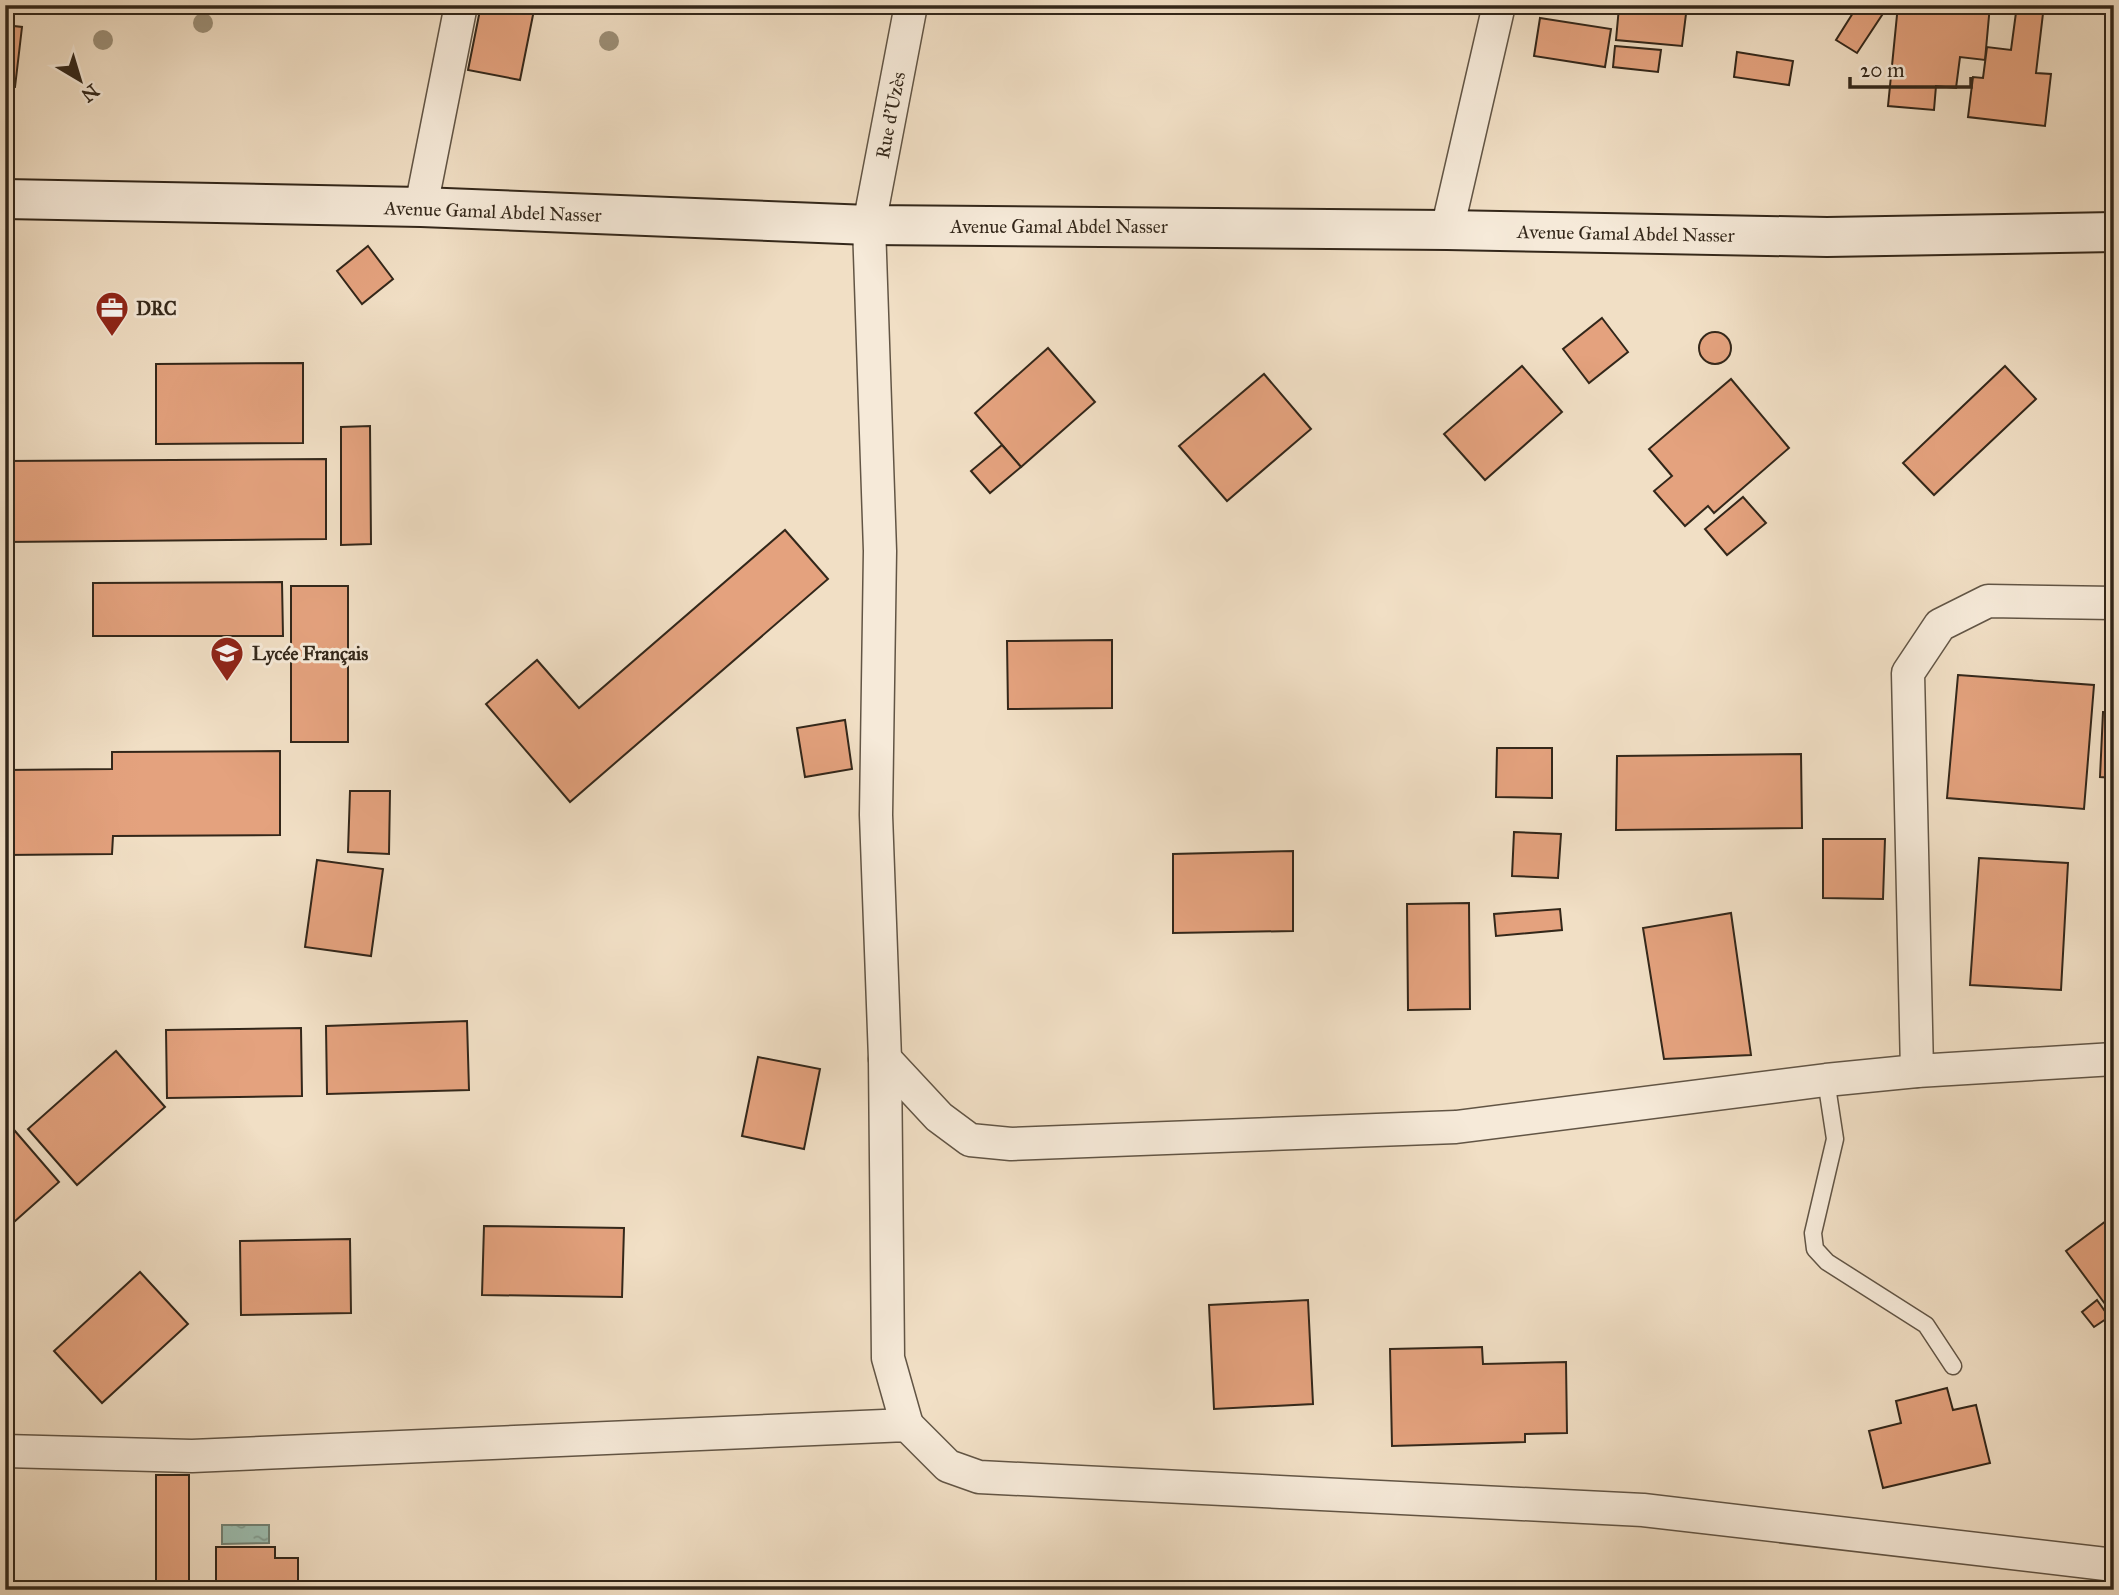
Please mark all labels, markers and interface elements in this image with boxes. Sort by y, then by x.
north arrow [46,46,116,116]
scale bar [1850,46,1970,90]
text: 20 m [1860,57,1905,83]
street label: Rue d'Uzès [871,70,910,160]
text: N [77,79,104,107]
street label: Avenue Gamal Abdel Nasser [383,196,603,227]
street label: Avenue Gamal Abdel Nasser [949,215,1169,238]
street label: Avenue Gamal Abdel Nasser [1516,220,1736,247]
office icon: DRC [93,289,131,338]
place label: DRC [136,297,177,320]
school or university icon: Lycée Français [208,634,246,683]
place label: Lycée Français [252,642,368,666]

